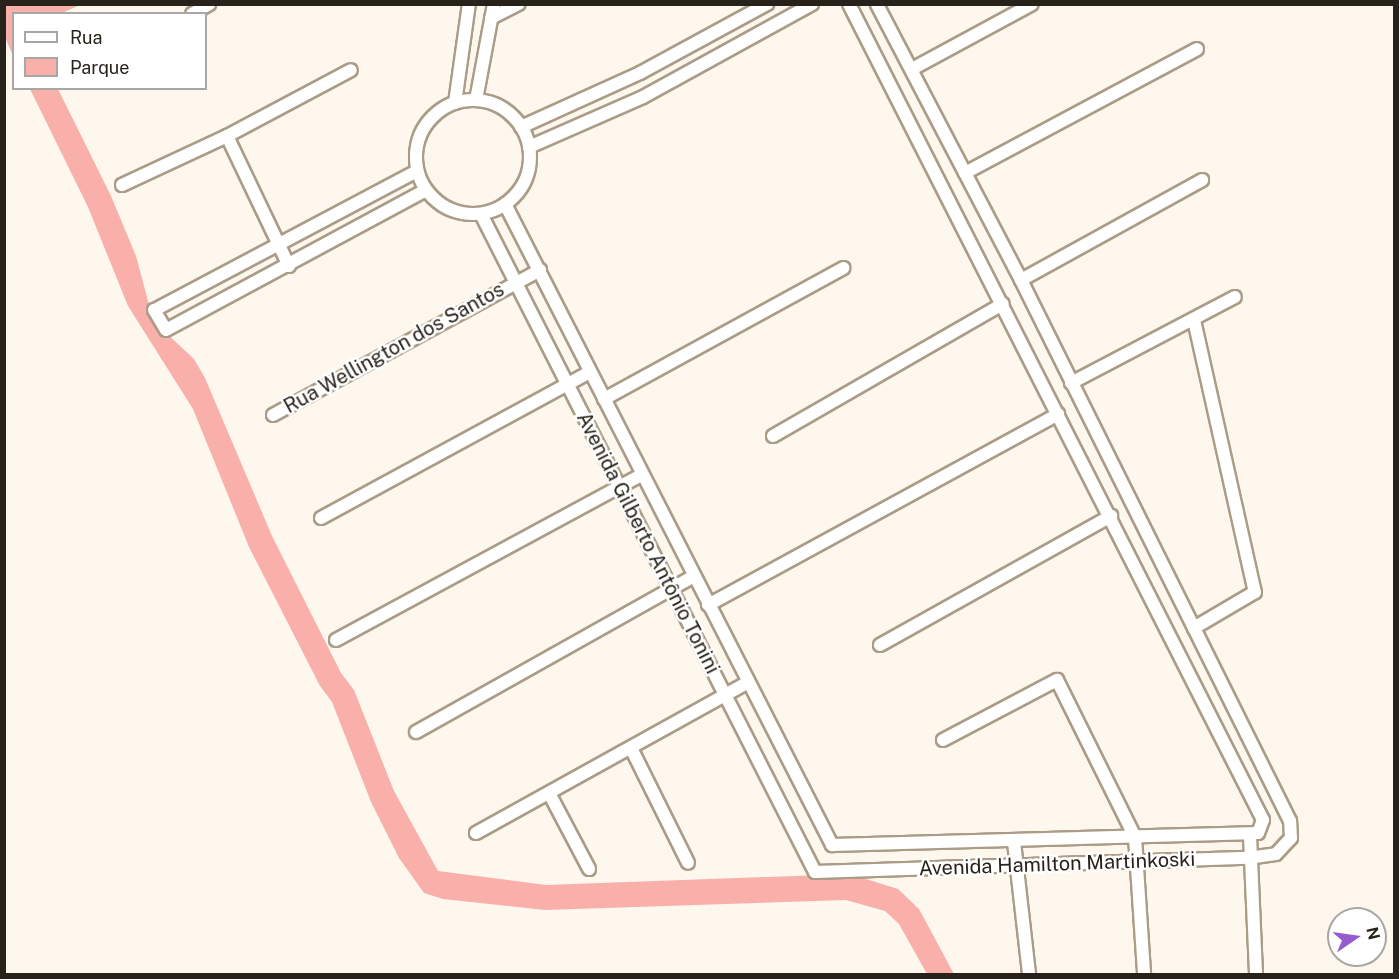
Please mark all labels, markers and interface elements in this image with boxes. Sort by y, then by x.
legend [12,12,207,90]
text: Rua [70,27,102,48]
text: Parque [70,57,130,78]
street label: Rua Wellington dos Santos [279,277,509,419]
street label: Avenida Gilberto Antônio Tonini [571,408,725,678]
street label: Avenida Hamilton Martinkoski [918,847,1196,881]
north arrow [1327,907,1387,967]
text: N [1362,925,1384,942]

